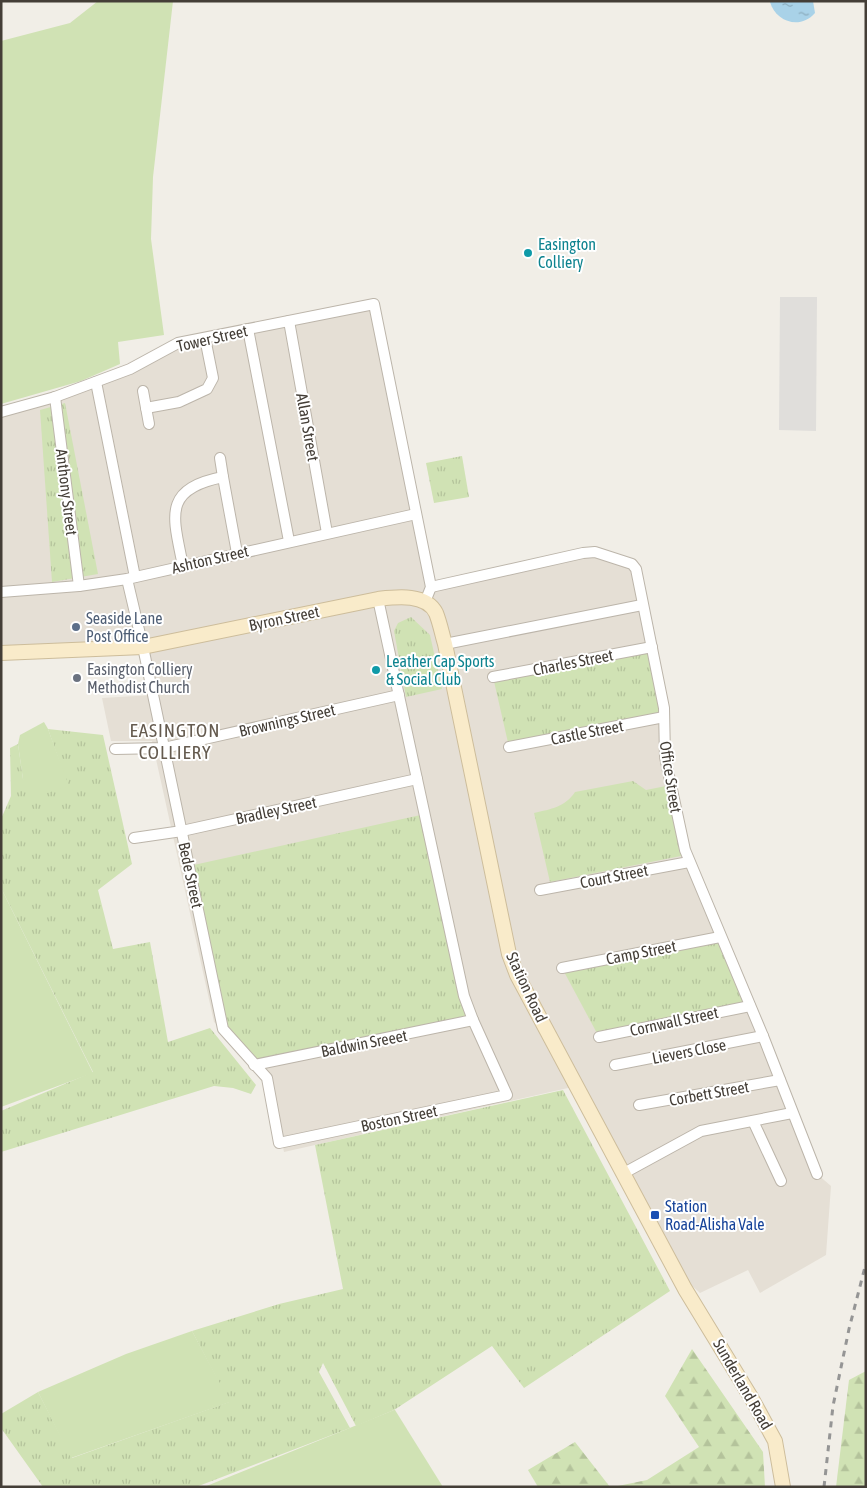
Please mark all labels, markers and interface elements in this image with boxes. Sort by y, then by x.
place label: Easington Colliery [538,235,596,272]
marker: Easington Colliery [522,247,534,259]
street label: Tower Street [175,321,250,355]
street label: Allan Street [293,392,323,463]
street label: Anthony Street [52,448,81,537]
street label: Ashton Street [170,541,251,577]
street label: Byron Street [247,602,321,635]
place label: Seaside Lane Post Office [86,609,162,645]
marker: Seaside Lane Post Office [70,621,82,633]
street label: Charles Street [531,645,615,679]
place label: Leather Cap Sports & Social Club [386,652,495,688]
place label: Easington Colliery Methodist Church [87,660,193,696]
marker: Leather Cap Sports & Social Club [370,664,382,676]
marker: Easington Colliery Methodist Church [71,672,83,684]
street label: Brownings Street [237,700,337,741]
street label: Castle Street [549,716,625,748]
district label: EASINGTON COLLIERY [130,719,220,763]
street label: Office Street [656,740,686,814]
street label: Bradley Street [234,793,319,828]
street label: Bede Street [175,840,207,910]
street label: Court Street [578,861,650,891]
street label: Camp Street [604,936,678,969]
street label: Station Road [503,949,551,1025]
street label: Cornwall Street [628,1003,720,1039]
street label: Baldwin Sreeet [319,1026,409,1060]
street label: Lievers Close [650,1035,728,1067]
street label: Corbett Street [668,1077,751,1109]
street label: Boston Street [359,1101,439,1135]
place label: Station Road-Alisha Vale [665,1197,765,1233]
marker: Station Road-Alisha Vale [649,1209,661,1221]
street label: Sunderland Road [710,1336,776,1432]

